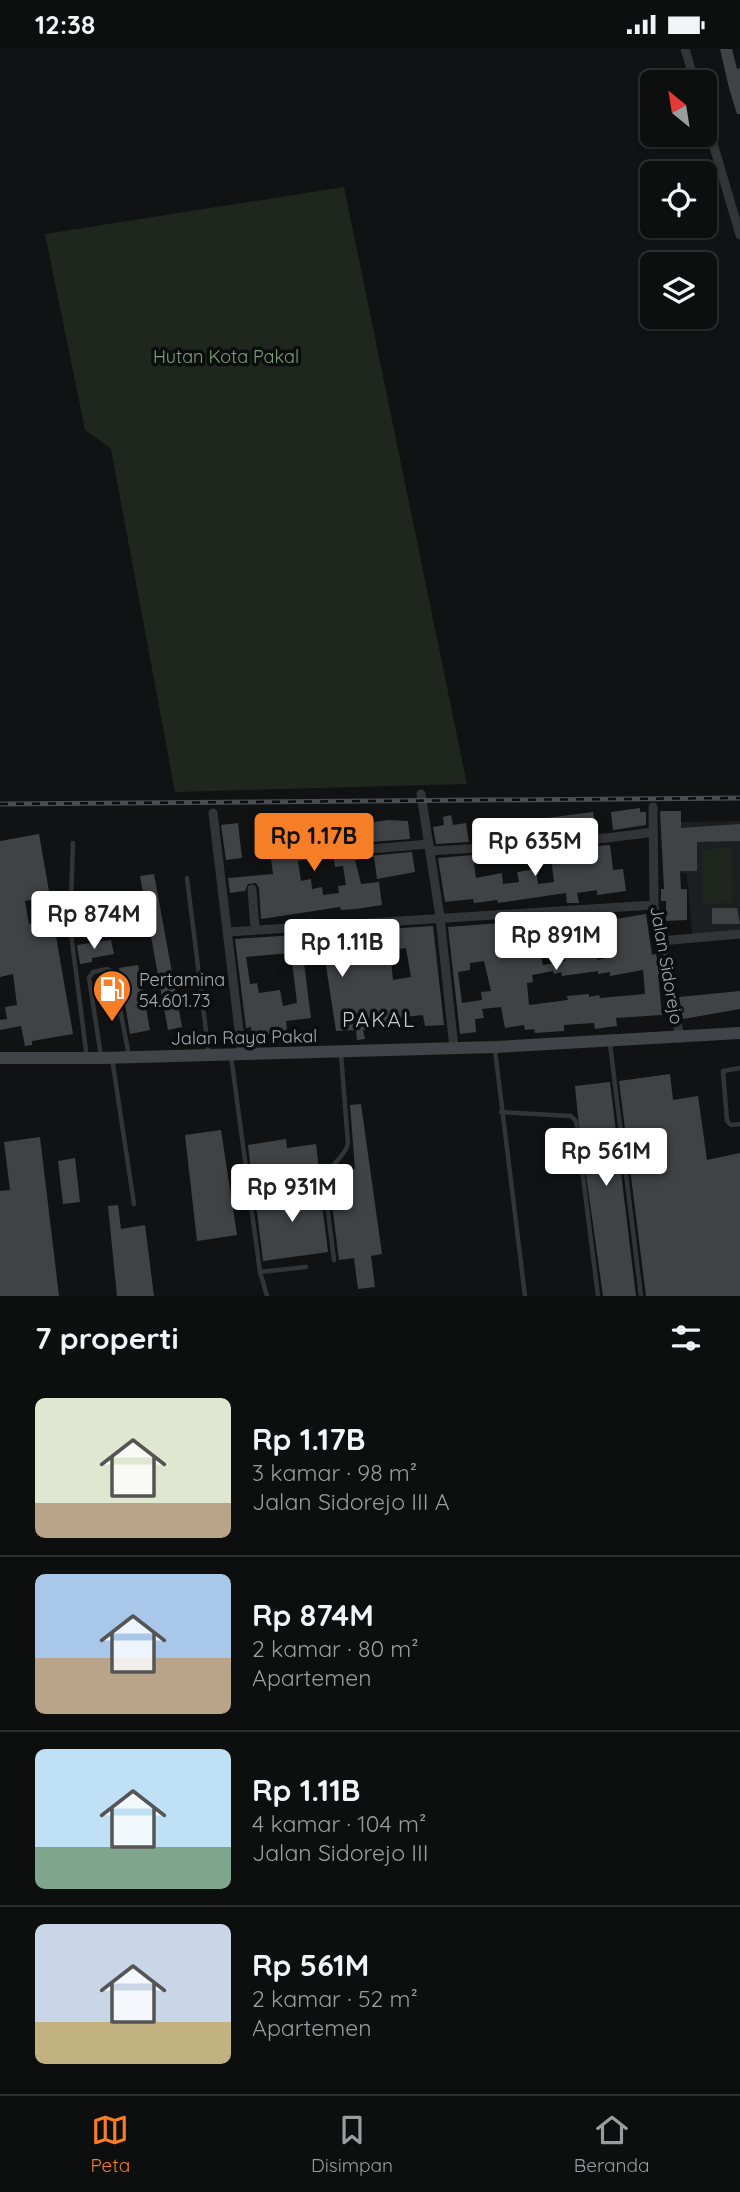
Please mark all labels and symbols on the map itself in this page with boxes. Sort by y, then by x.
north arrow [640,70,718,147]
park label: Hutan Kota Pakal [153,345,299,368]
pin: Rp 1.17B [242,813,386,873]
pin: Rp 635M [470,819,600,878]
pin: Rp 874M [29,891,159,951]
street label: Jalan Sidorejo [645,904,689,1026]
pin: Rp 891M [491,913,621,972]
pin: Rp 1.11B [270,919,414,979]
fuel station icon: Pertamina 54.601.73 [91,968,133,1023]
place label: Pertamina 54.601.73 [139,968,225,1012]
district label: PAKAL [342,1006,416,1032]
street label: Jalan Raya Pakal [170,1024,318,1050]
pin: Rp 561M [541,1129,671,1188]
pin: Rp 931M [227,1165,357,1224]

